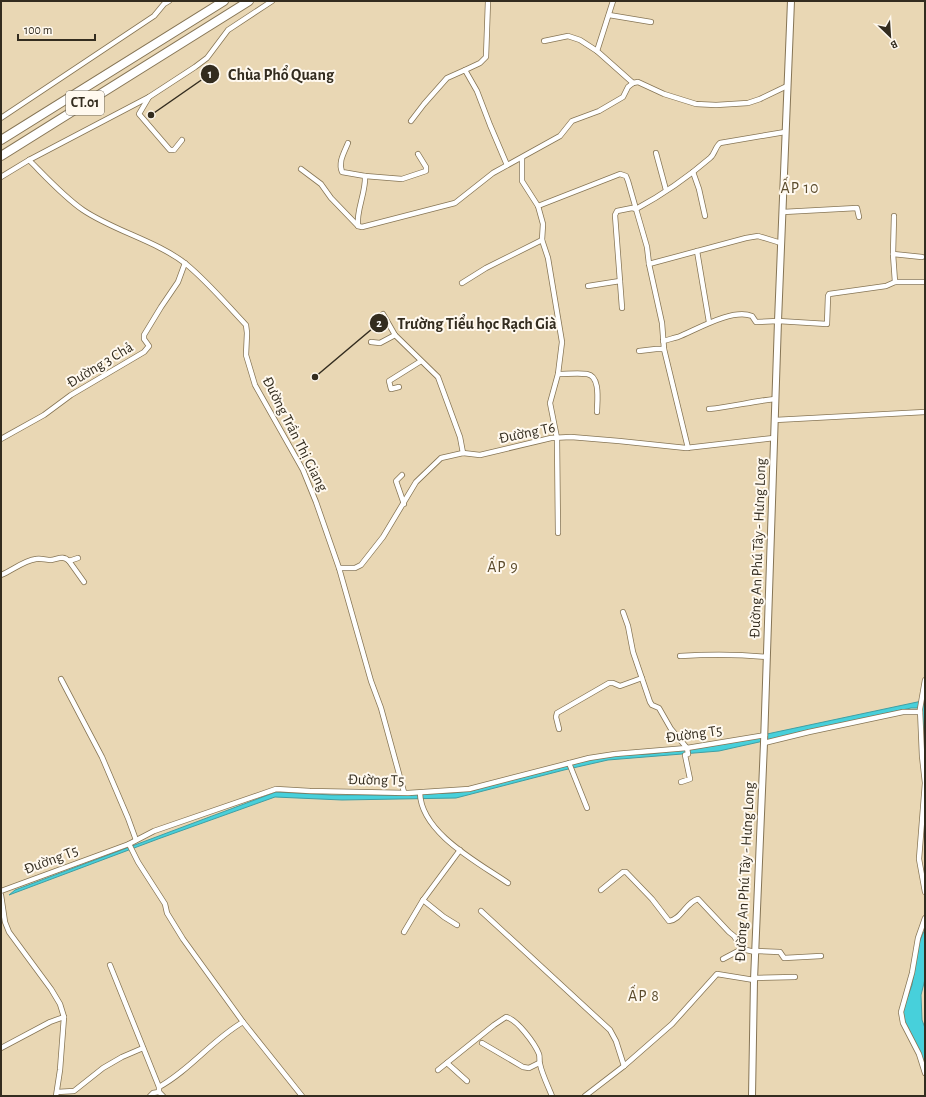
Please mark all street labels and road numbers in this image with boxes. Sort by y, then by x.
road number: CT.01 [66,91,104,115]
street label: Đường 3 Chả [64,339,136,391]
street label: Đường Trần Thị Giang [260,374,331,494]
street label: Đường T6 [497,420,557,446]
street label: Đường An Phú Tây - Hưng Long [747,457,769,638]
street label: Đường T5 [665,723,723,745]
street label: Đường T5 [348,772,404,788]
street label: Đường An Phú Tây - Hưng Long [733,781,757,962]
street label: Đường T5 [22,843,80,877]

